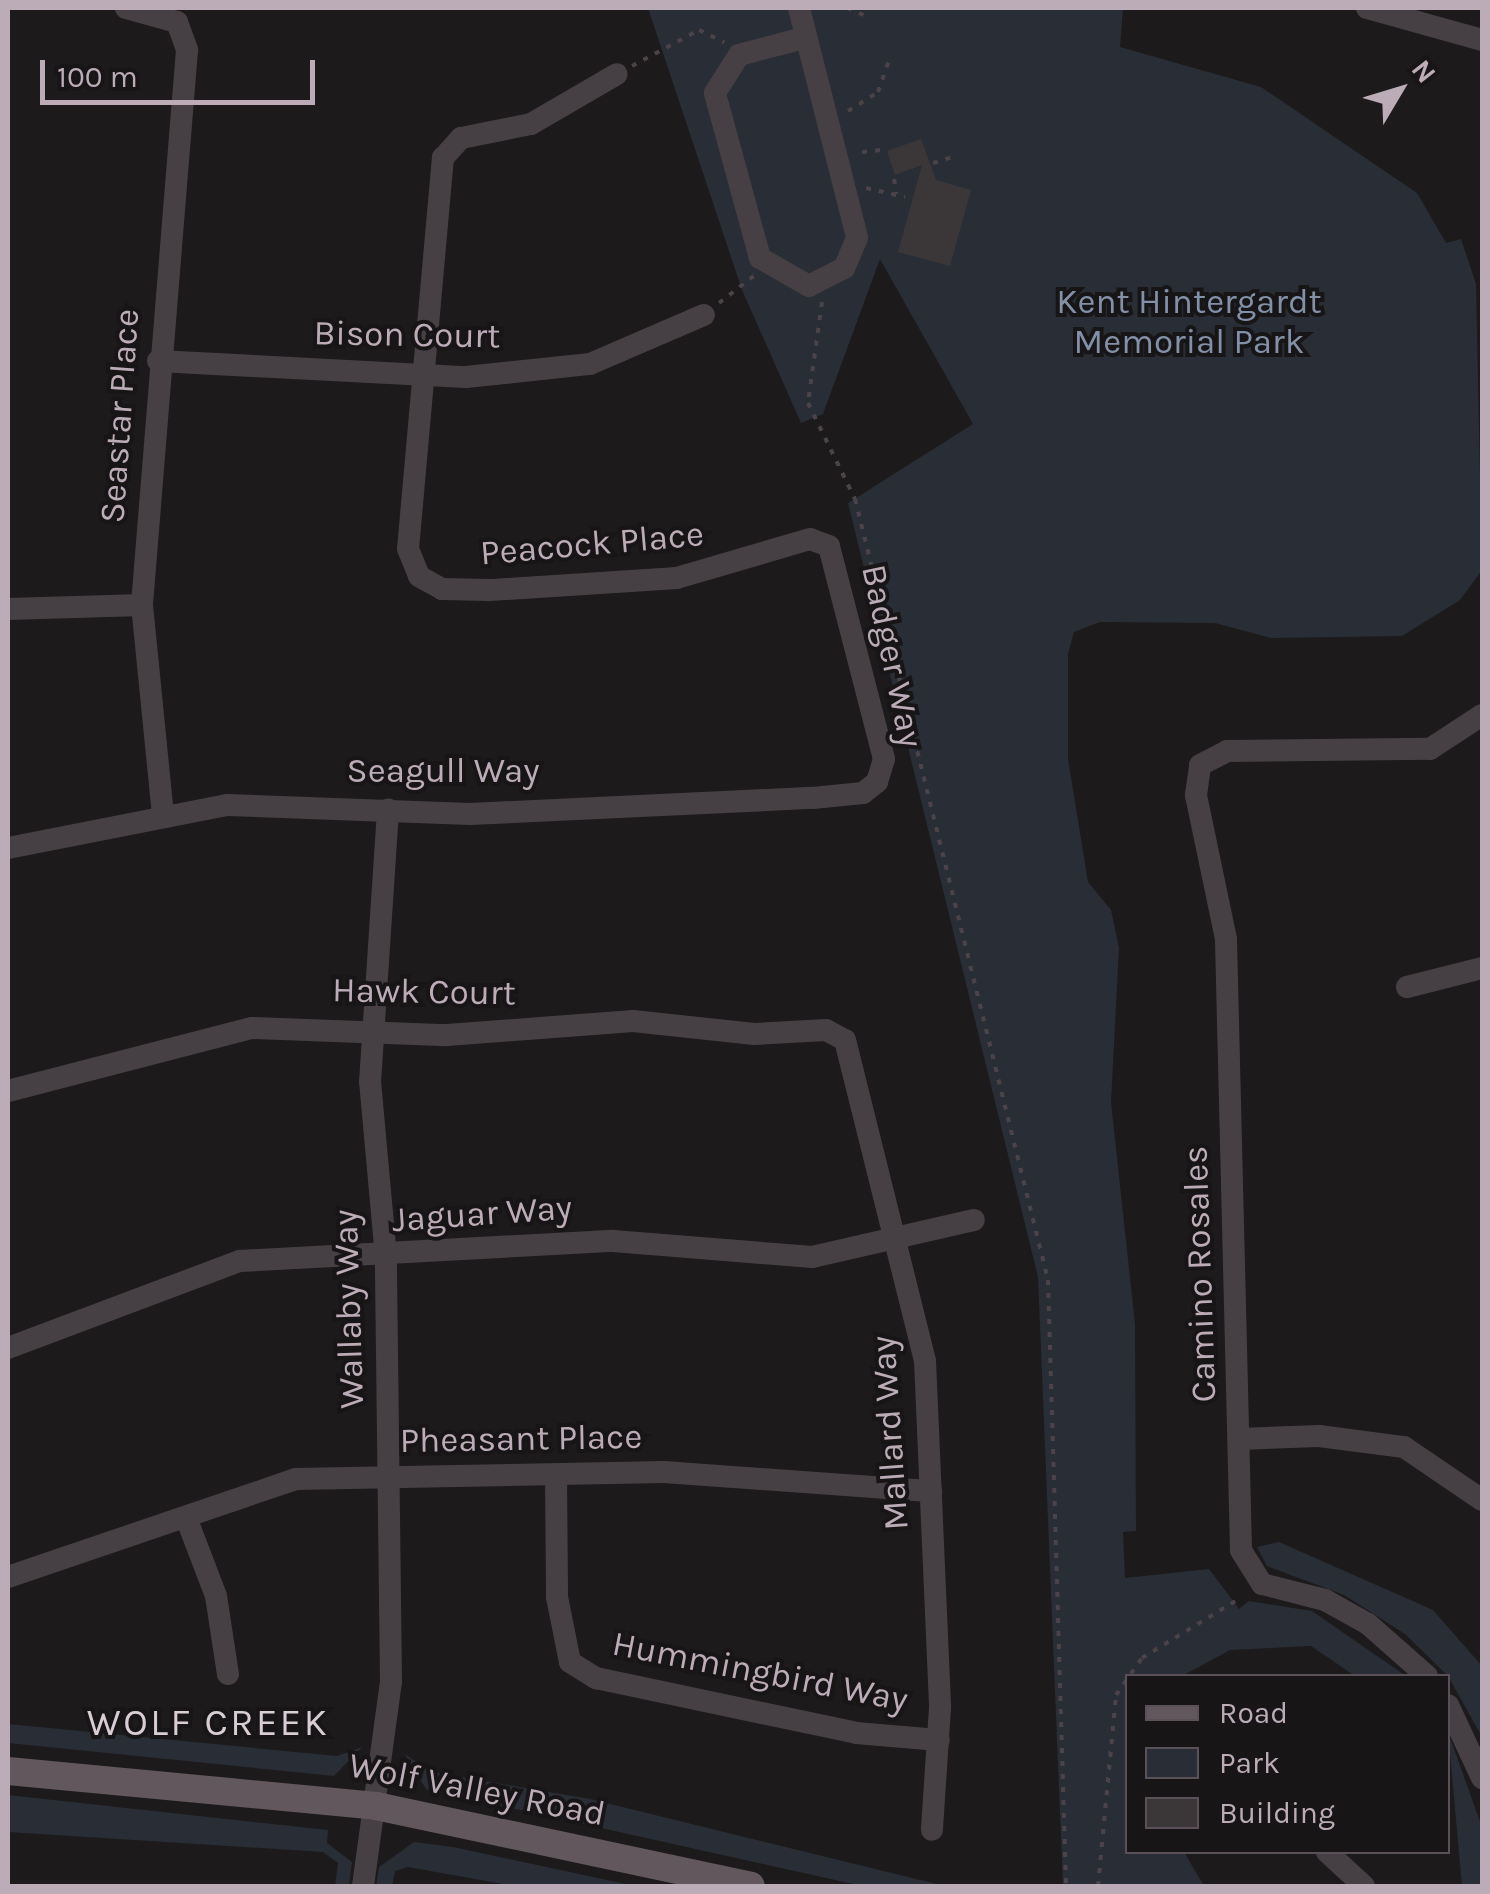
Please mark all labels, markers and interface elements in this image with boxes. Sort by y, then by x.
scale bar [45,40,320,102]
north arrow [1350,40,1450,140]
text: N [1405,53,1443,89]
text: 100 m [57,59,138,95]
park label: Kent Hintergardt Memorial Park [1056,281,1322,363]
street label: Seastar Place [92,307,148,525]
street label: Bison Court [313,312,501,358]
street label: Peacock Place [478,513,706,575]
street label: Badger Way [852,561,932,751]
street label: Seagull Way [347,750,539,792]
street label: Hawk Court [332,969,516,1015]
street label: Camino Rosales [1175,1145,1225,1403]
street label: Jaguar Way [391,1187,573,1241]
street label: Wallaby Way [325,1209,373,1409]
street label: Mallard Way [862,1334,918,1532]
street label: Pheasant Place [399,1416,643,1462]
street label: Hummingbird Way [609,1623,911,1721]
legend [1125,1674,1450,1854]
text: Road [1219,1695,1288,1731]
district label: WOLF CREEK [87,1700,329,1746]
street label: Wolf Valley Road [345,1745,609,1835]
text: Park [1219,1745,1280,1781]
text: Building [1219,1795,1335,1831]

